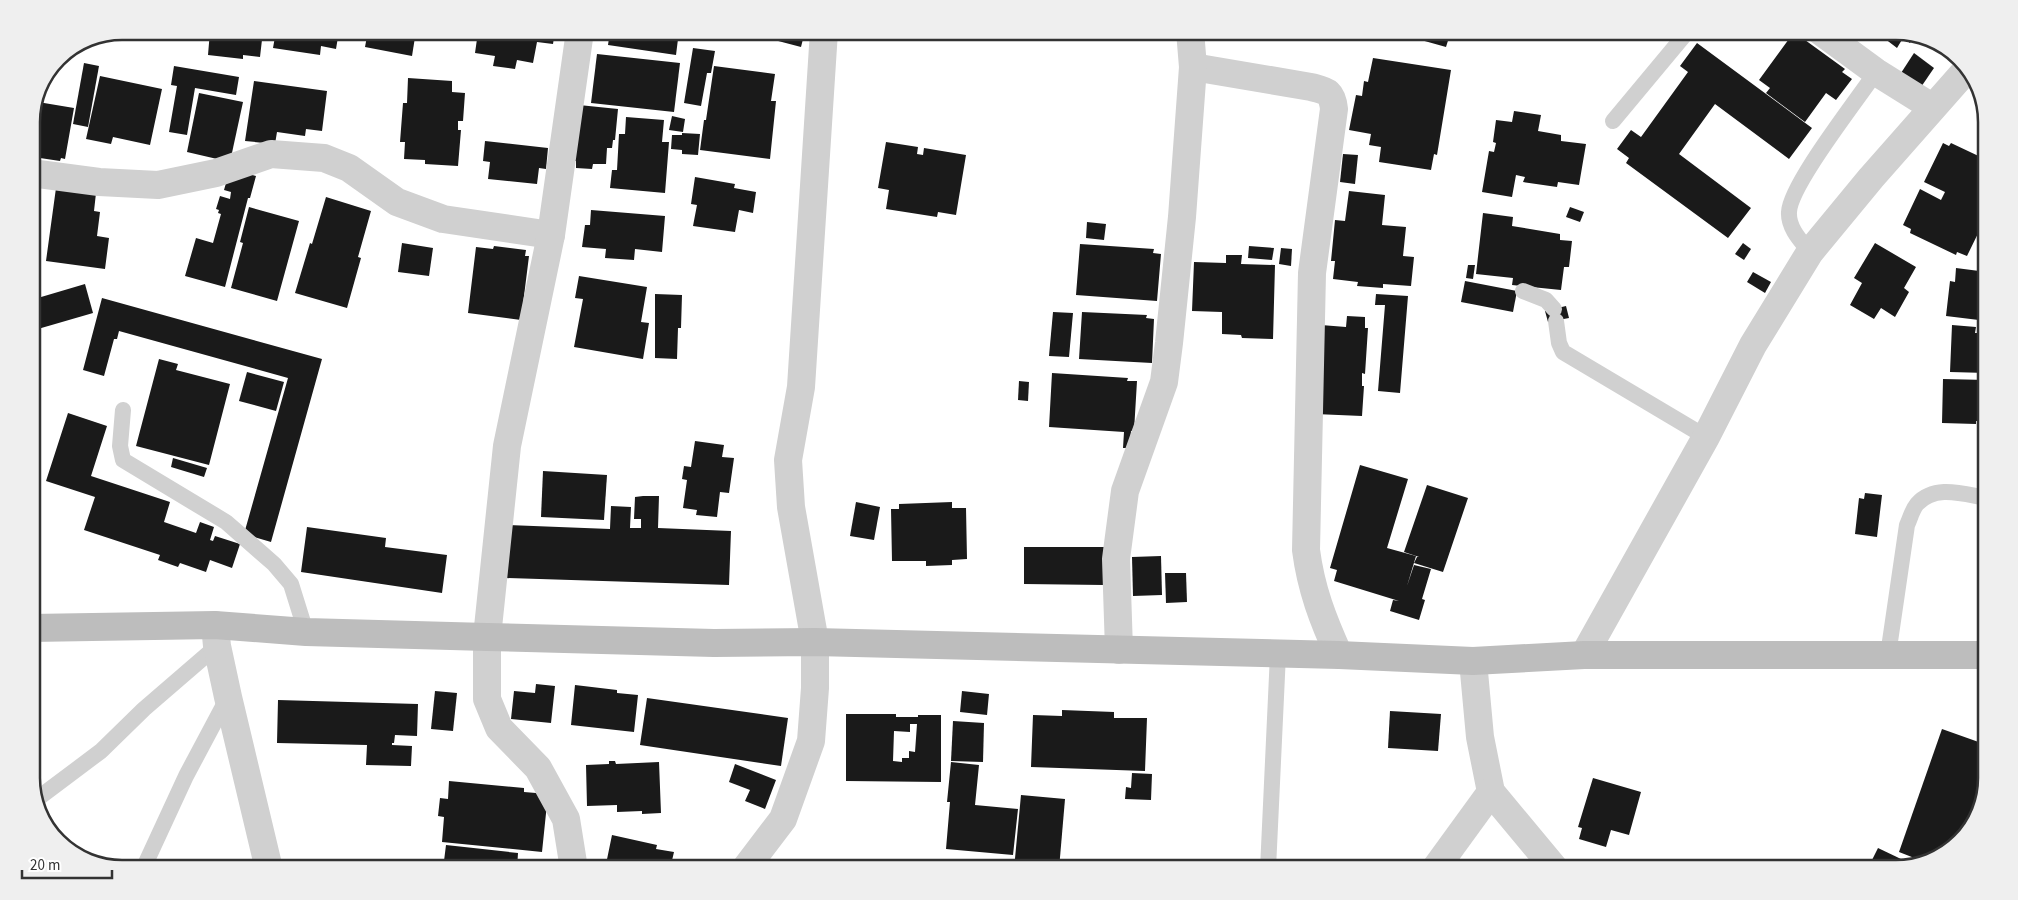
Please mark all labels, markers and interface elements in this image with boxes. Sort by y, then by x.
scale bar [22,848,112,880]
text: 20 m [30,855,60,876]

